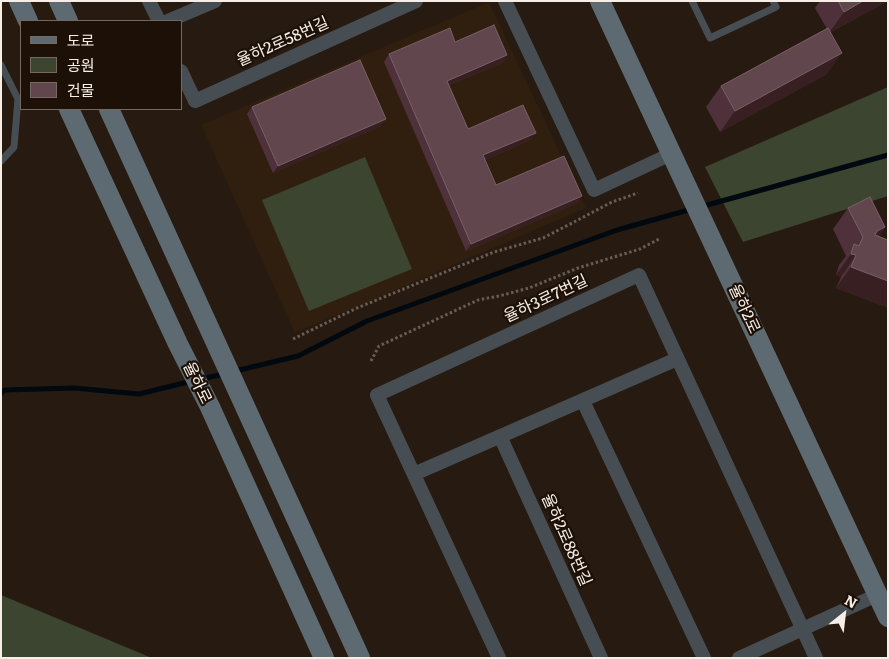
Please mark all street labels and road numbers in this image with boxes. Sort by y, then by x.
street label: 율하2로58번길 [234,13,332,71]
street label: 율하3로7번길 [501,271,591,327]
street label: 율하2로 [724,281,764,337]
street label: 율하로 [179,359,215,407]
street label: 율하2로88번길 [537,491,595,589]

